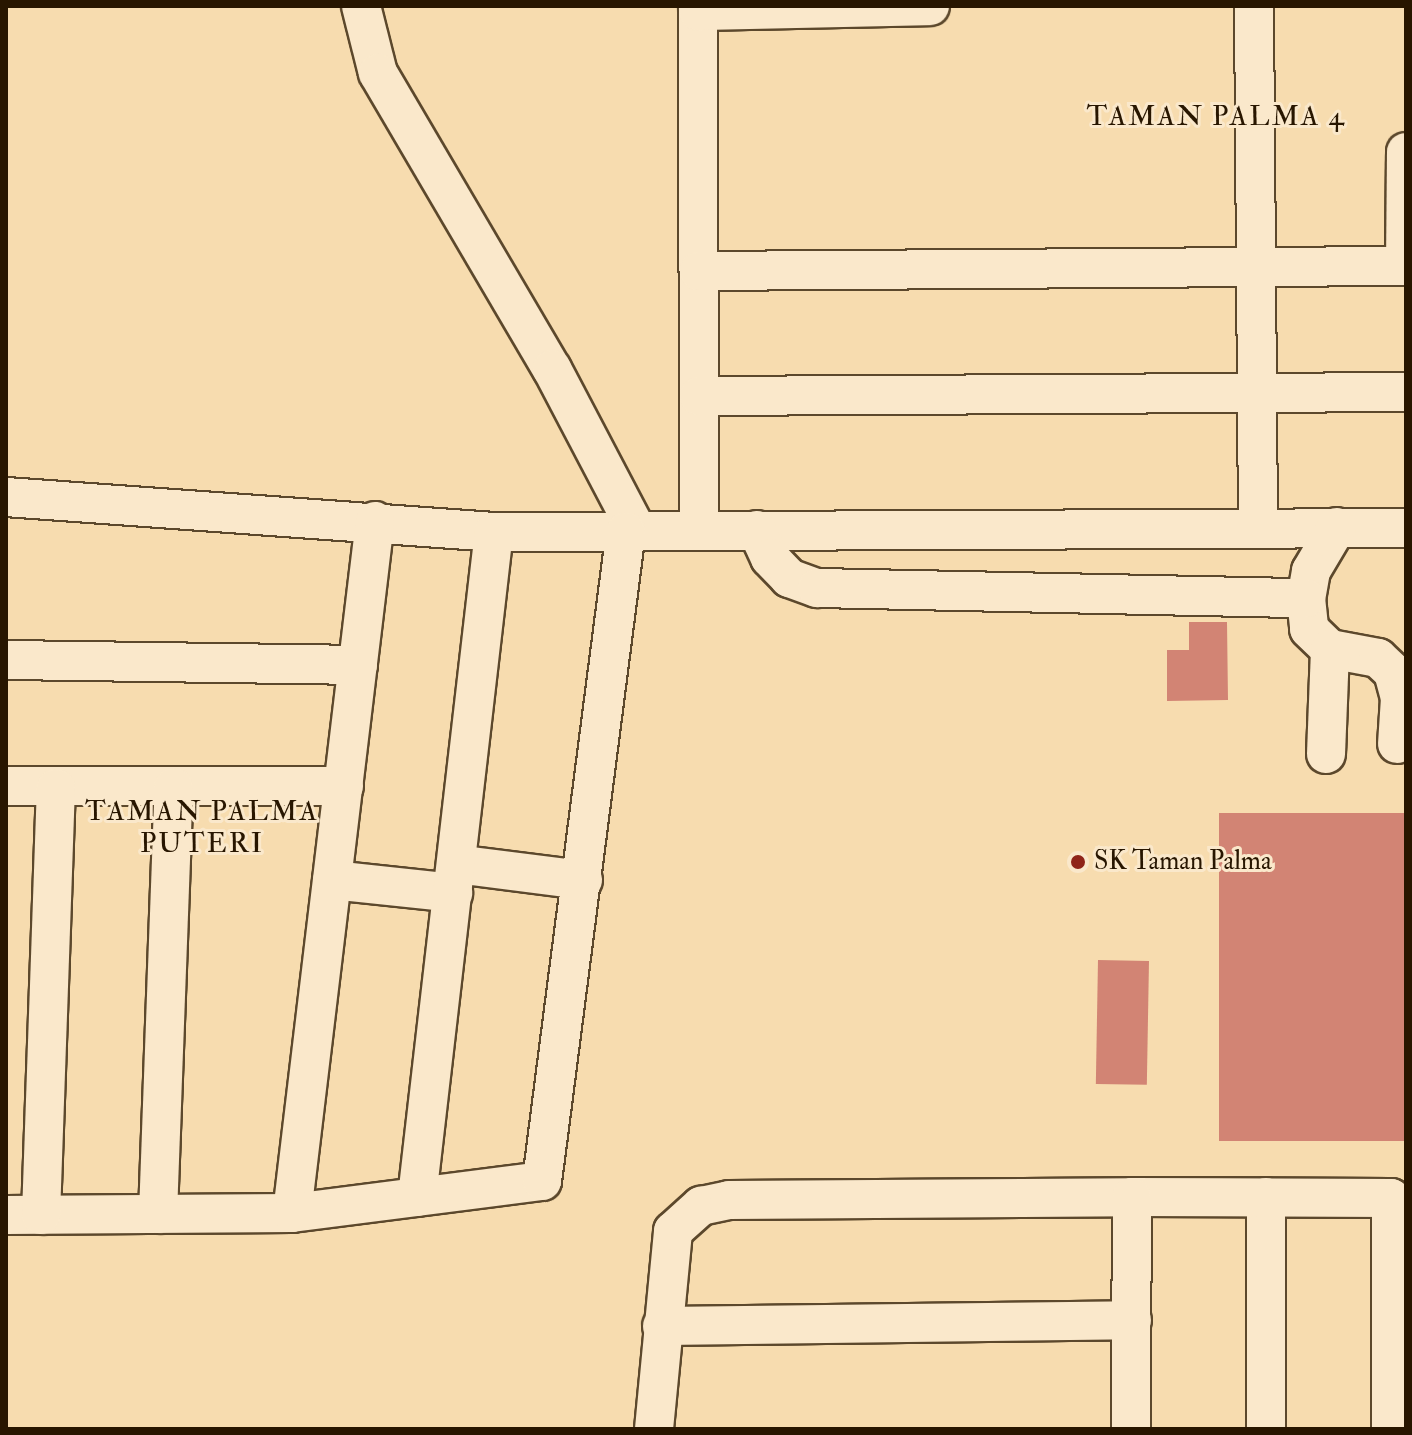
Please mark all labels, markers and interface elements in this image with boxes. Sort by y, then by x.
district label: TAMAN PALMA 4 [1086,100,1346,134]
district label: TAMAN PALMA PUTERI [85,795,319,861]
place label: SK Taman Palma [1094,846,1272,878]
marker: SK Taman Palma [1069,853,1087,871]

